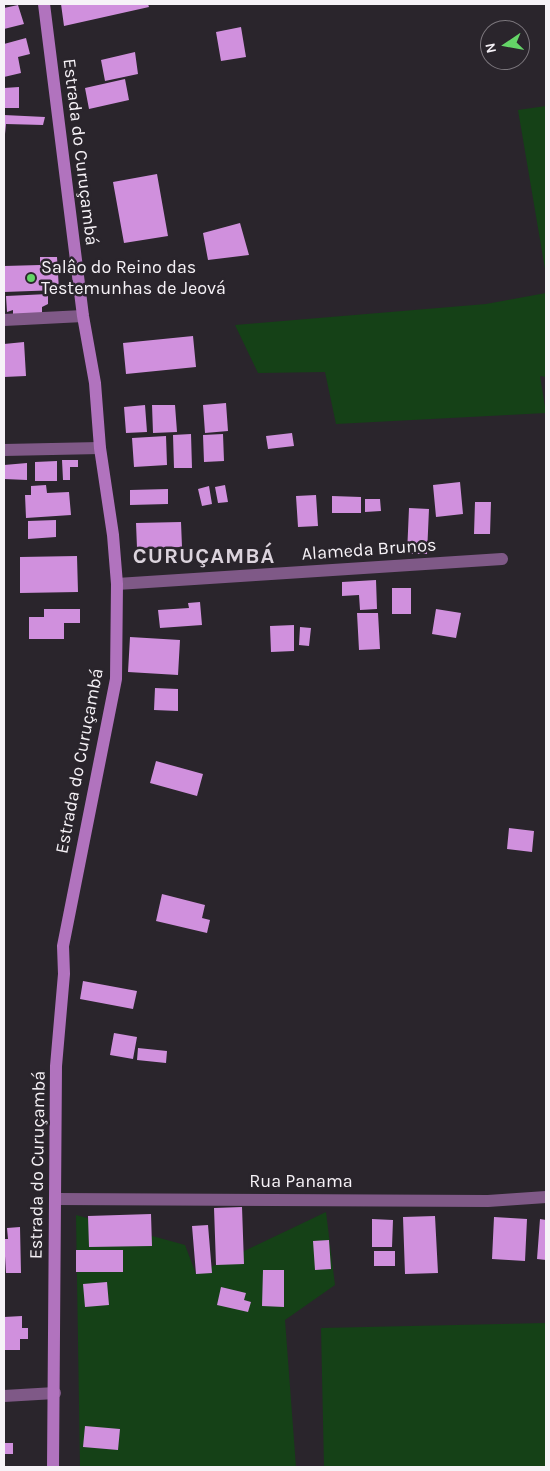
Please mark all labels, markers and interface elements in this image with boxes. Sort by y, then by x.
north arrow [480,20,530,70]
text: N [481,41,500,55]
street label: Estrada do Curuçambá [58,57,102,247]
place label: Salâo do Reino das Testemunhas de Jeová [41,257,226,300]
marker: Salâo do Reino das Testemunhas de Jeová [25,272,37,284]
street label: Alameda Brunos [301,535,437,565]
district label: CURUÇAMBÁ [132,544,276,570]
street label: Estrada do Curuçambá [51,667,109,855]
street label: Estrada do Curuçambá [26,1071,50,1259]
street label: Rua Panama [249,1171,353,1193]

